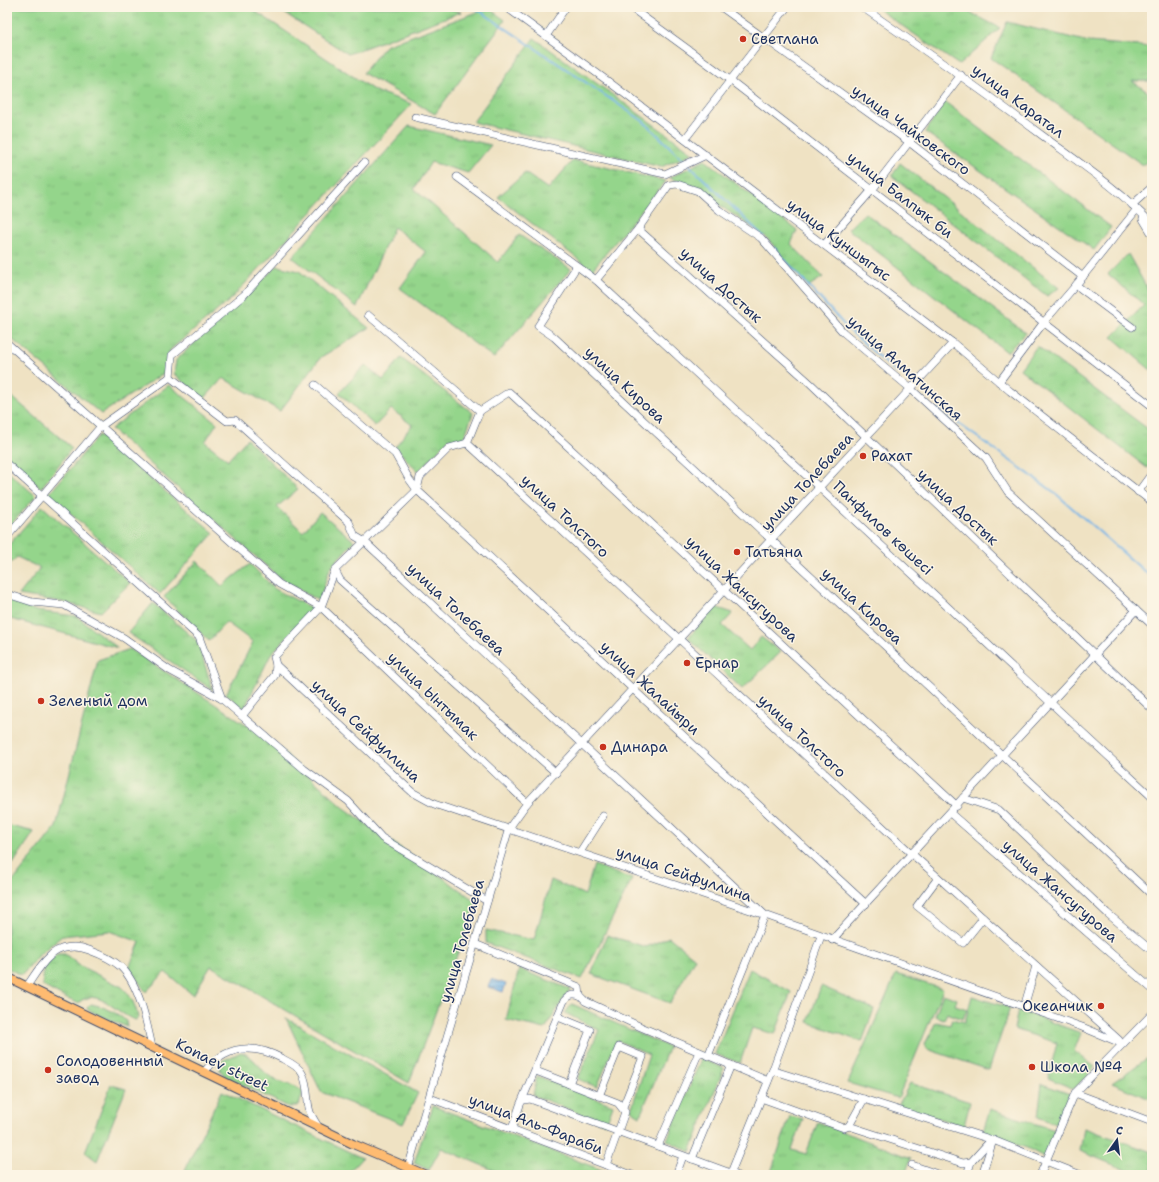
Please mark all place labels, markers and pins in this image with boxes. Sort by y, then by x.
place label: Светлана [751,29,819,49]
marker: Светлана [738,34,748,44]
place label: Рахат [871,446,913,466]
marker: Рахат [858,451,868,461]
place label: Татьяна [745,542,803,562]
marker: Татьяна [732,547,742,557]
place label: Ернар [695,653,739,673]
marker: Ернар [682,658,692,668]
place label: Зеленый дом [49,691,148,711]
marker: Зеленый дом [36,696,46,706]
place label: Динара [611,737,668,757]
marker: Динара [598,742,608,752]
place label: Океанчик [1022,996,1093,1016]
marker: Океанчик [1096,1001,1106,1011]
place label: Солодовенный завод [56,1051,164,1088]
place label: Школа №4 [1040,1057,1122,1077]
marker: Школа №4 [1027,1062,1037,1072]
marker: Солодовенный завод [43,1065,53,1075]

